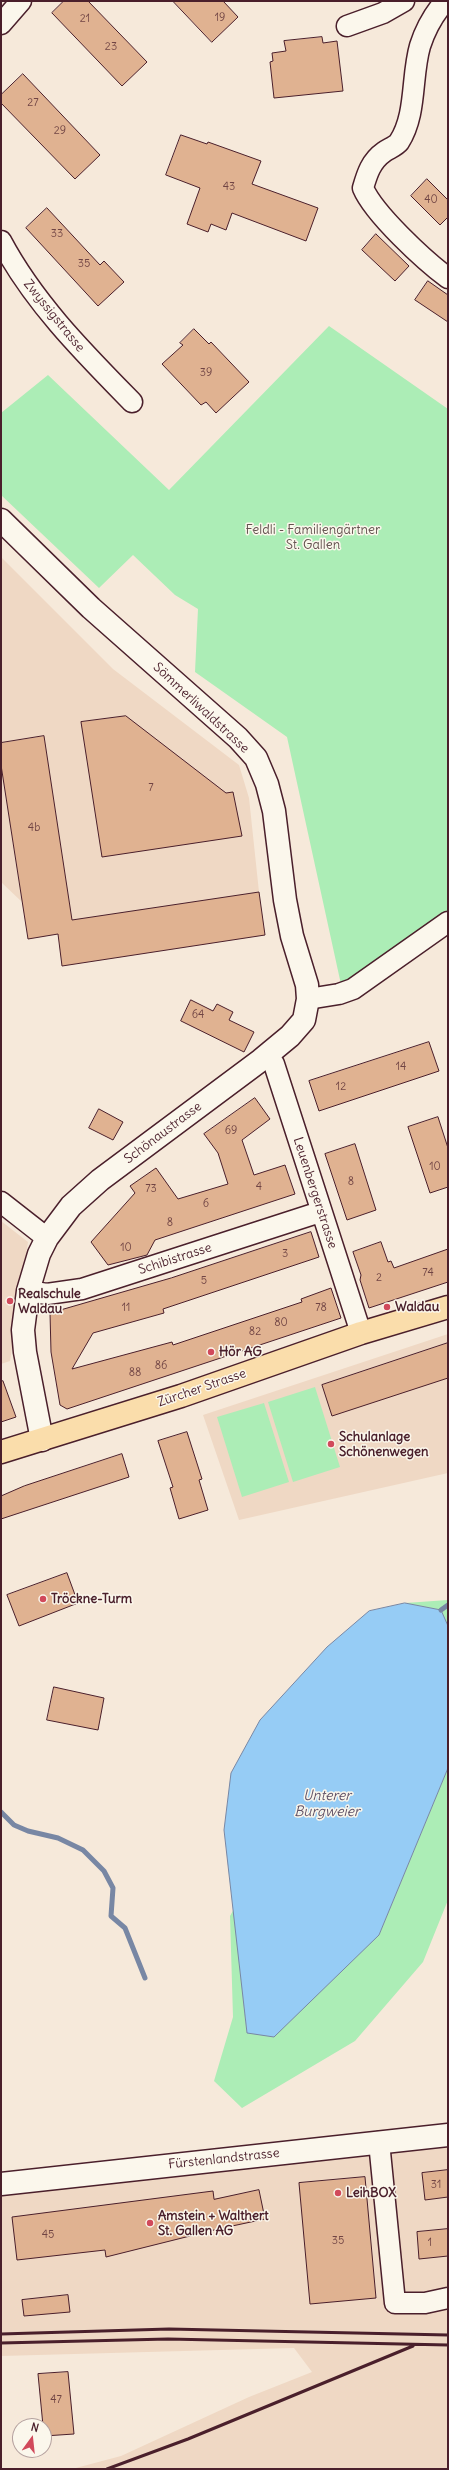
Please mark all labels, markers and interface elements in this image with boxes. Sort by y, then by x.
house number: 19 [215,11,225,25]
house number: 21 [80,12,90,26]
house number: 23 [105,40,117,54]
house number: 27 [27,96,39,110]
house number: 29 [54,124,66,138]
house number: 43 [223,180,235,194]
house number: 40 [424,193,438,207]
house number: 33 [51,227,63,241]
house number: 35 [78,257,90,271]
street label: Zwyssigstrasse [20,277,88,355]
house number: 39 [200,366,212,380]
park label: Feldli - Familiengärtner St. Gallen [246,522,380,553]
street label: Sömmerliwaldstrasse [150,660,252,756]
house number: 7 [148,781,154,795]
house number: 4b [28,821,40,835]
house number: 64 [192,1008,204,1022]
house number: 14 [396,1060,406,1074]
house number: 12 [336,1080,346,1094]
street label: Schönaustrasse [121,1099,205,1167]
house number: 69 [225,1124,237,1138]
street label: Leuenbergerstrasse [290,1135,340,1251]
house number: 10 [429,1160,441,1174]
house number: 8 [348,1175,354,1189]
house number: 4 [256,1180,262,1194]
house number: 73 [145,1182,157,1196]
house number: 6 [203,1197,209,1211]
house number: 8 [167,1216,173,1230]
street label: Schibistrasse [136,1240,214,1278]
house number: 10 [120,1241,132,1255]
house number: 3 [282,1247,288,1261]
house number: 74 [422,1266,434,1280]
house number: 2 [376,1271,382,1285]
house number: 5 [201,1274,207,1288]
place label: Realschule Waldau [18,1286,81,1317]
marker: Realschule Waldau [5,1296,15,1306]
place label: Waldau [395,1299,439,1315]
house number: 11 [122,1301,130,1315]
house number: 78 [315,1301,327,1315]
marker: Waldau [382,1302,392,1312]
house number: 80 [274,1316,288,1330]
house number: 82 [249,1325,261,1339]
place label: Hör AG [219,1344,262,1360]
marker: Hör AG [206,1347,216,1357]
house number: 86 [155,1359,167,1373]
house number: 88 [129,1366,141,1380]
street label: Zürcher Strasse [156,1366,248,1410]
place label: Schulanlage Schönenwegen [339,1429,429,1460]
marker: Schulanlage Schönenwegen [326,1439,336,1449]
place label: Tröckne-Turm [51,1591,132,1607]
marker: Tröckne-Turm [38,1594,48,1604]
water label: Unterer Burgweier [294,1788,360,1820]
street label: Fürstenlandstrasse [168,2145,280,2173]
house number: 31 [431,2178,441,2192]
place label: LeihBOX [346,2185,396,2201]
marker: LeihBOX [333,2188,343,2198]
place label: Amstein + Walthert St. Gallen AG [158,2208,269,2239]
marker: Amstein + Walthert St. Gallen AG [145,2218,155,2228]
house number: 45 [42,2228,54,2242]
house number: 35 [332,2234,344,2248]
house number: 1 [428,2236,432,2250]
house number: 47 [50,2393,62,2407]
north arrow [12,2418,52,2458]
text: N [29,2420,40,2435]

